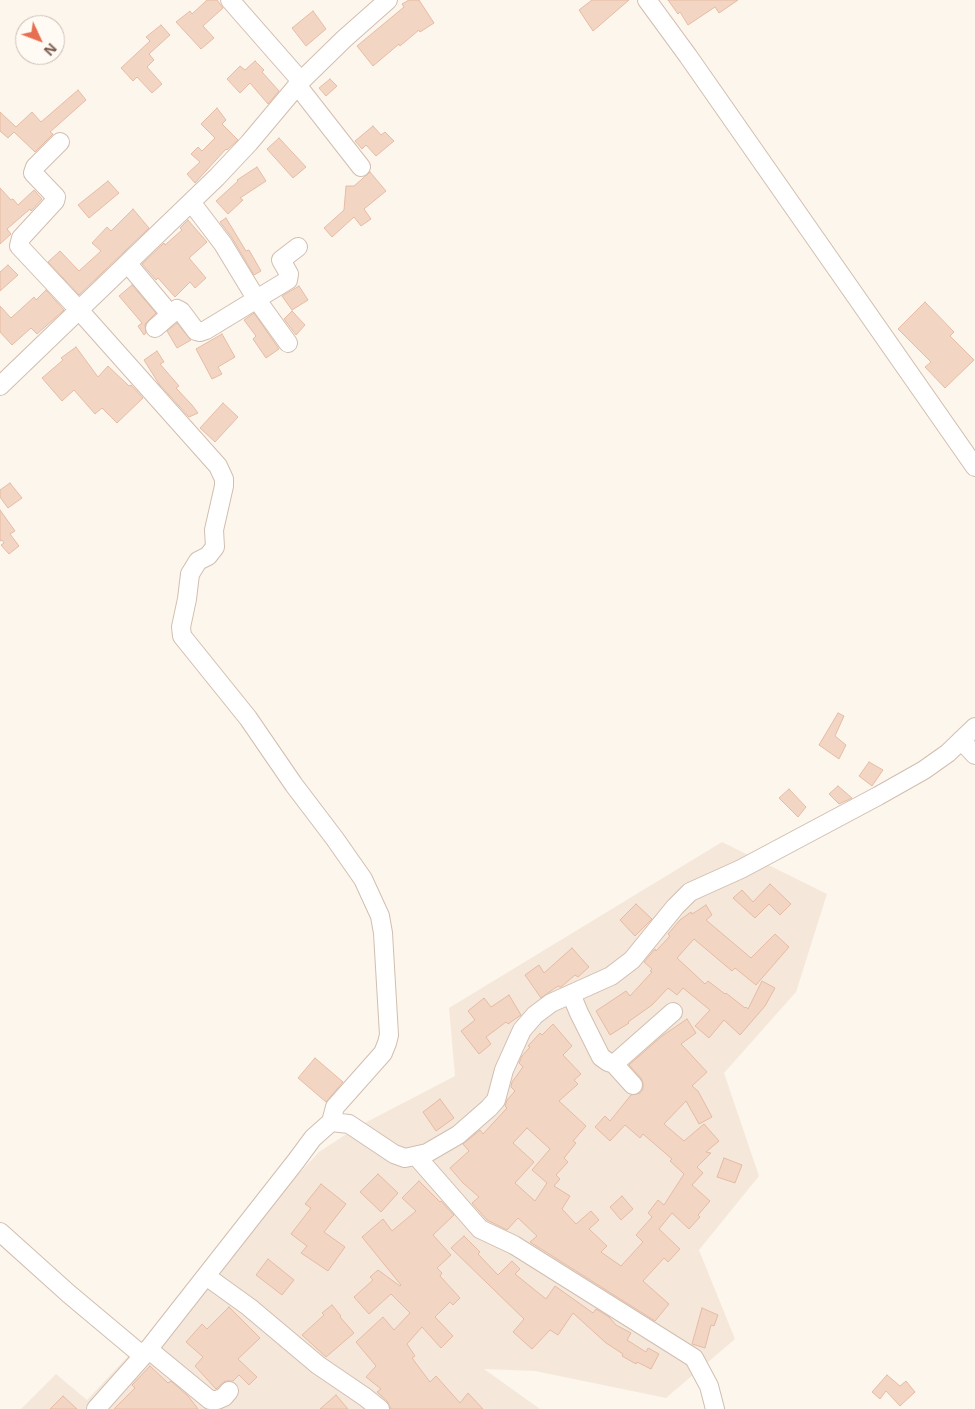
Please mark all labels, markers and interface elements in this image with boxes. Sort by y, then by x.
north arrow [15,15,65,65]
text: N [40,39,61,61]

